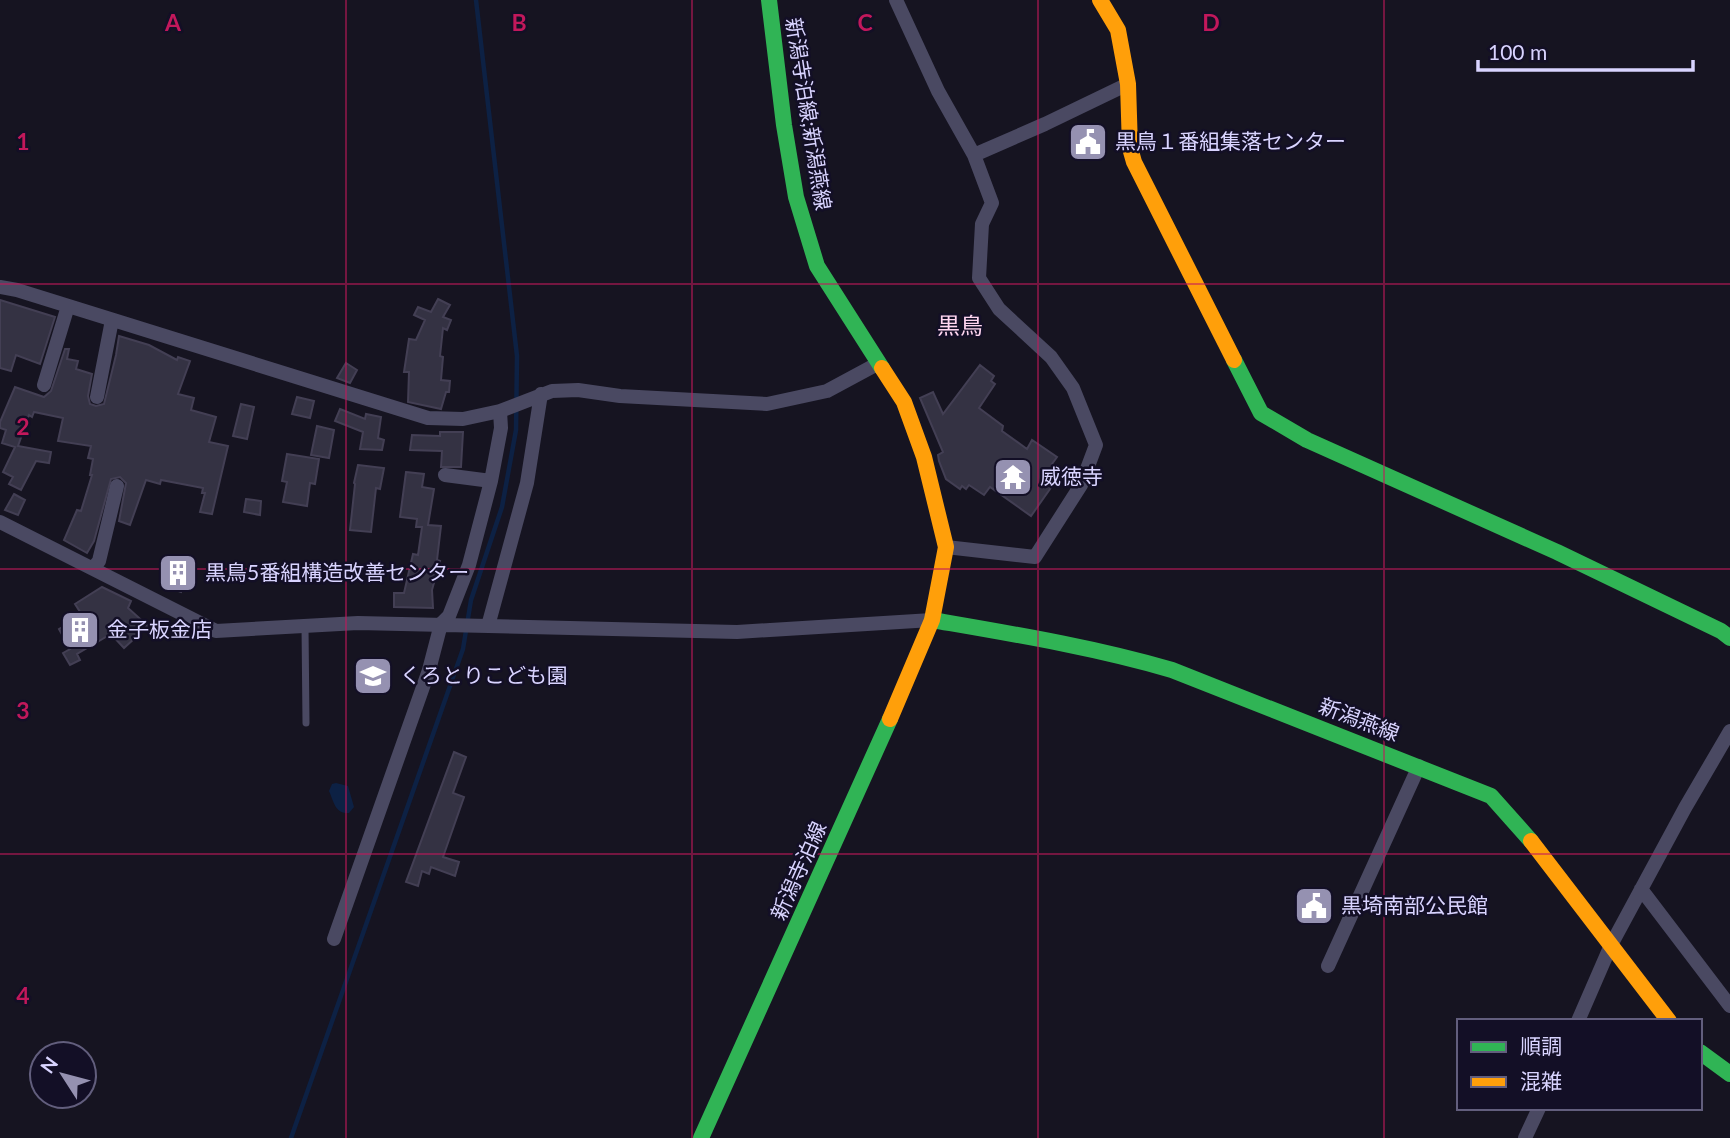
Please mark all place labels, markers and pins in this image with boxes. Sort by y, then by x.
public building icon: 黒鳥１番組集落センター [1067,121,1109,163]
place label: 黒鳥１番組集落センター [1115,128,1346,153]
temple icon: 威徳寺 [992,456,1034,498]
place label: 威徳寺 [1040,463,1103,488]
building icon: 黒鳥5番組構造改善センター [157,552,199,594]
place label: 黒鳥5番組構造改善センター [205,559,469,584]
building icon: 金子板金店 [59,609,101,651]
place label: 金子板金店 [107,616,212,641]
school or university icon: くろとりこども園 [352,655,394,697]
place label: くろとりこども園 [400,662,568,687]
public building icon: 黒埼南部公民館 [1293,885,1335,927]
place label: 黒埼南部公民館 [1341,892,1488,917]

